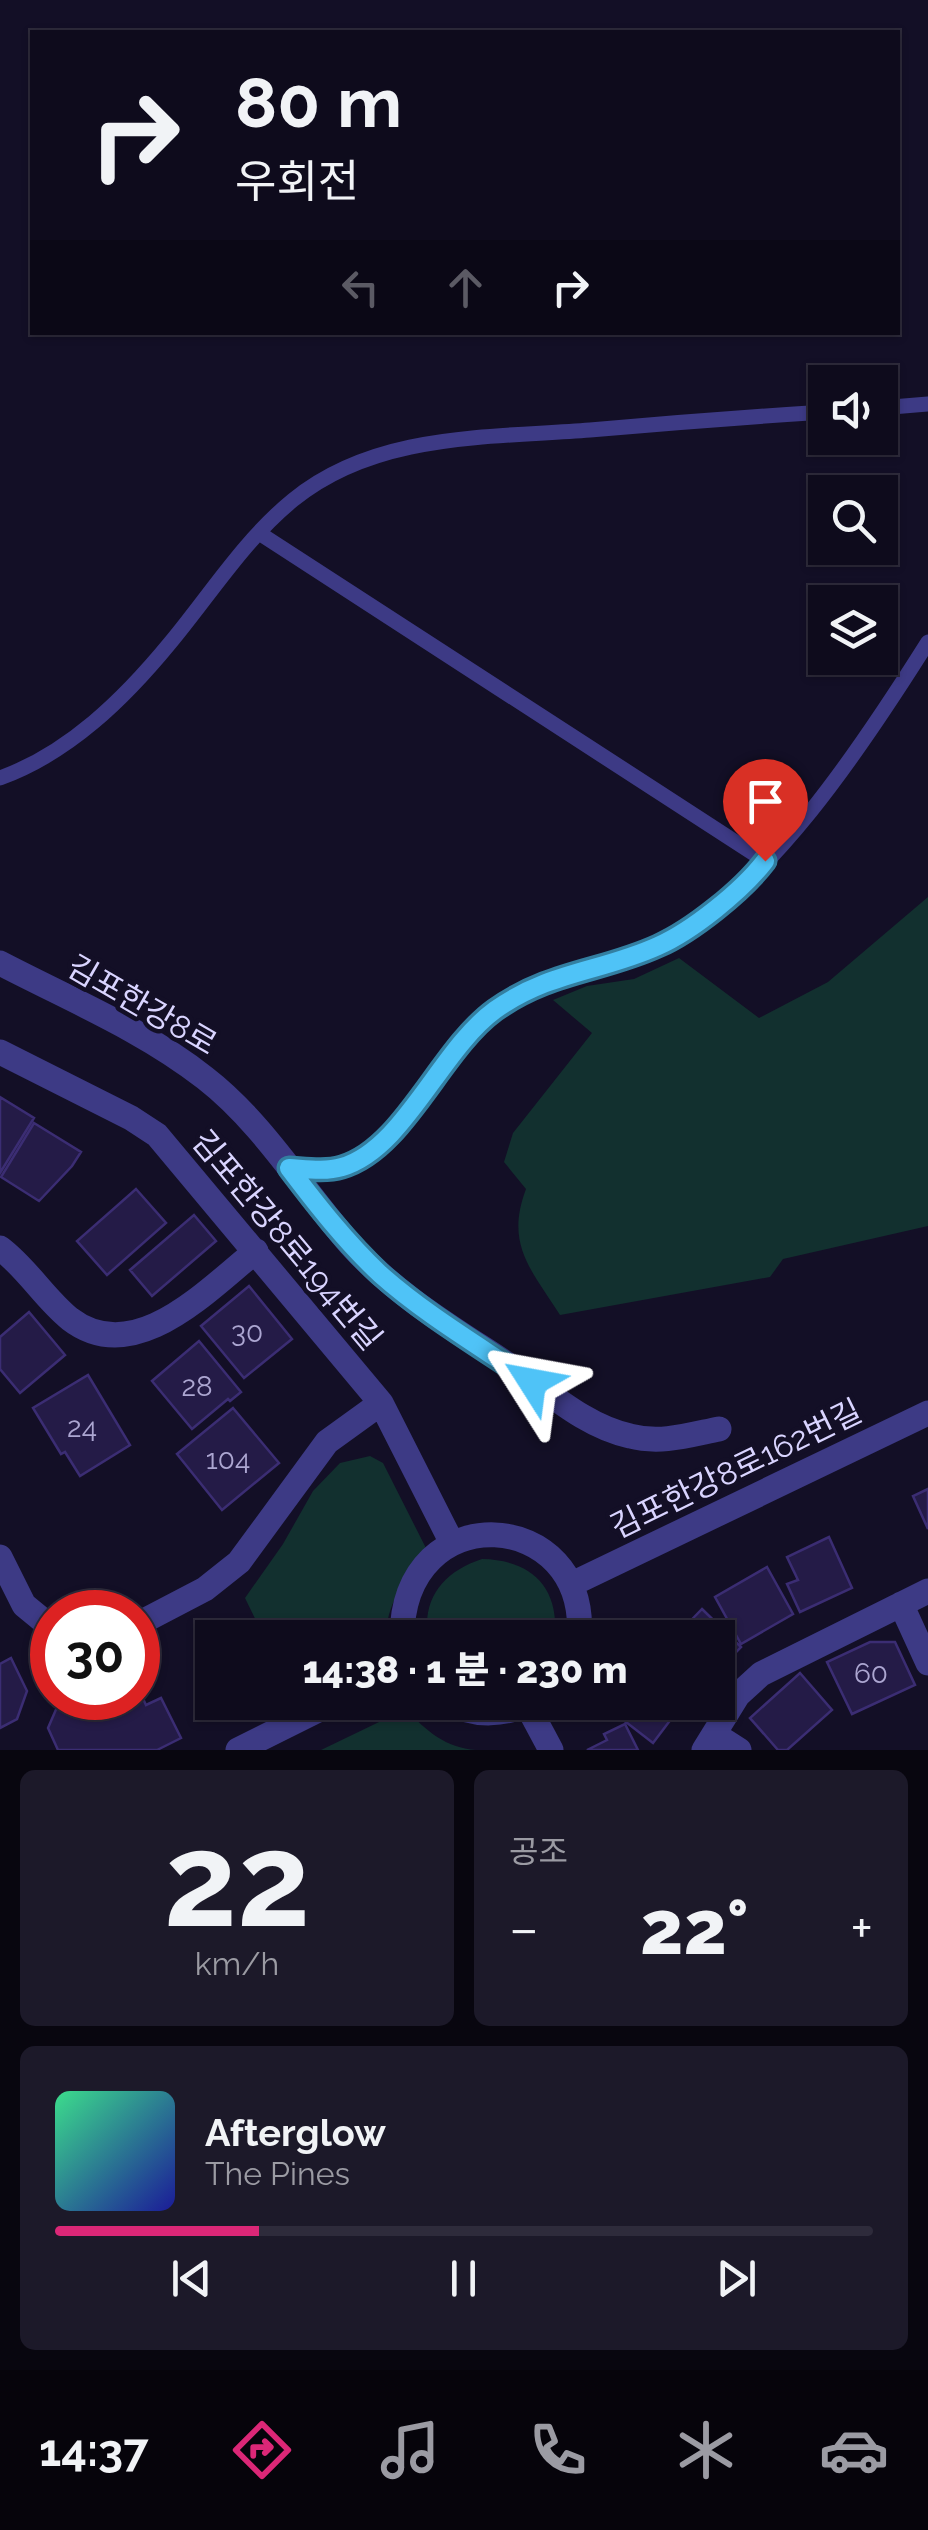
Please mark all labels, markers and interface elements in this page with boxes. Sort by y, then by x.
text: 80 m [235,61,402,143]
icon: right [70,70,200,200]
text: 우회전 [235,155,359,208]
icon: left [333,260,388,315]
icon: ahead [438,260,493,315]
icon: right [543,260,598,315]
map controls [808,365,898,675]
button: sound [808,365,898,455]
button: search [808,475,898,565]
button: layers [808,585,898,675]
pin [723,759,808,862]
icon: arrive [738,774,793,829]
street label: 김포한강8로 [61,947,223,1062]
street label: 김포한강8로194번길 [185,1122,390,1357]
house number: 30 [231,1316,263,1349]
position arrow [480,1330,584,1434]
house number: 28 [181,1370,213,1403]
street label: 김포한강8로162번길 [604,1392,867,1545]
house number: 24 [67,1411,97,1444]
house number: 104 [206,1443,250,1476]
speed limit sign: 30 [30,1590,160,1720]
text: 14:38 · 1 분 · 230 m [302,1647,628,1692]
house number: 60 [854,1657,888,1690]
text: 22 [164,1804,310,1956]
text: 공조 [509,1833,568,1870]
text: 22° [640,1883,749,1972]
text: − [509,1896,539,1961]
text: + [850,1896,873,1961]
text: km/h [195,1945,279,1982]
text: Afterglow [205,2110,386,2155]
text: The Pines [205,2155,350,2192]
icon: previous [164,2251,219,2306]
icon: pause [436,2251,491,2306]
icon: next [709,2251,764,2306]
icon: directions [227,2415,297,2485]
icon: music [375,2415,445,2485]
icon: phone [523,2415,593,2485]
icon: climate [671,2415,741,2485]
icon: car [819,2415,889,2485]
text: 14:37 [39,2424,148,2477]

